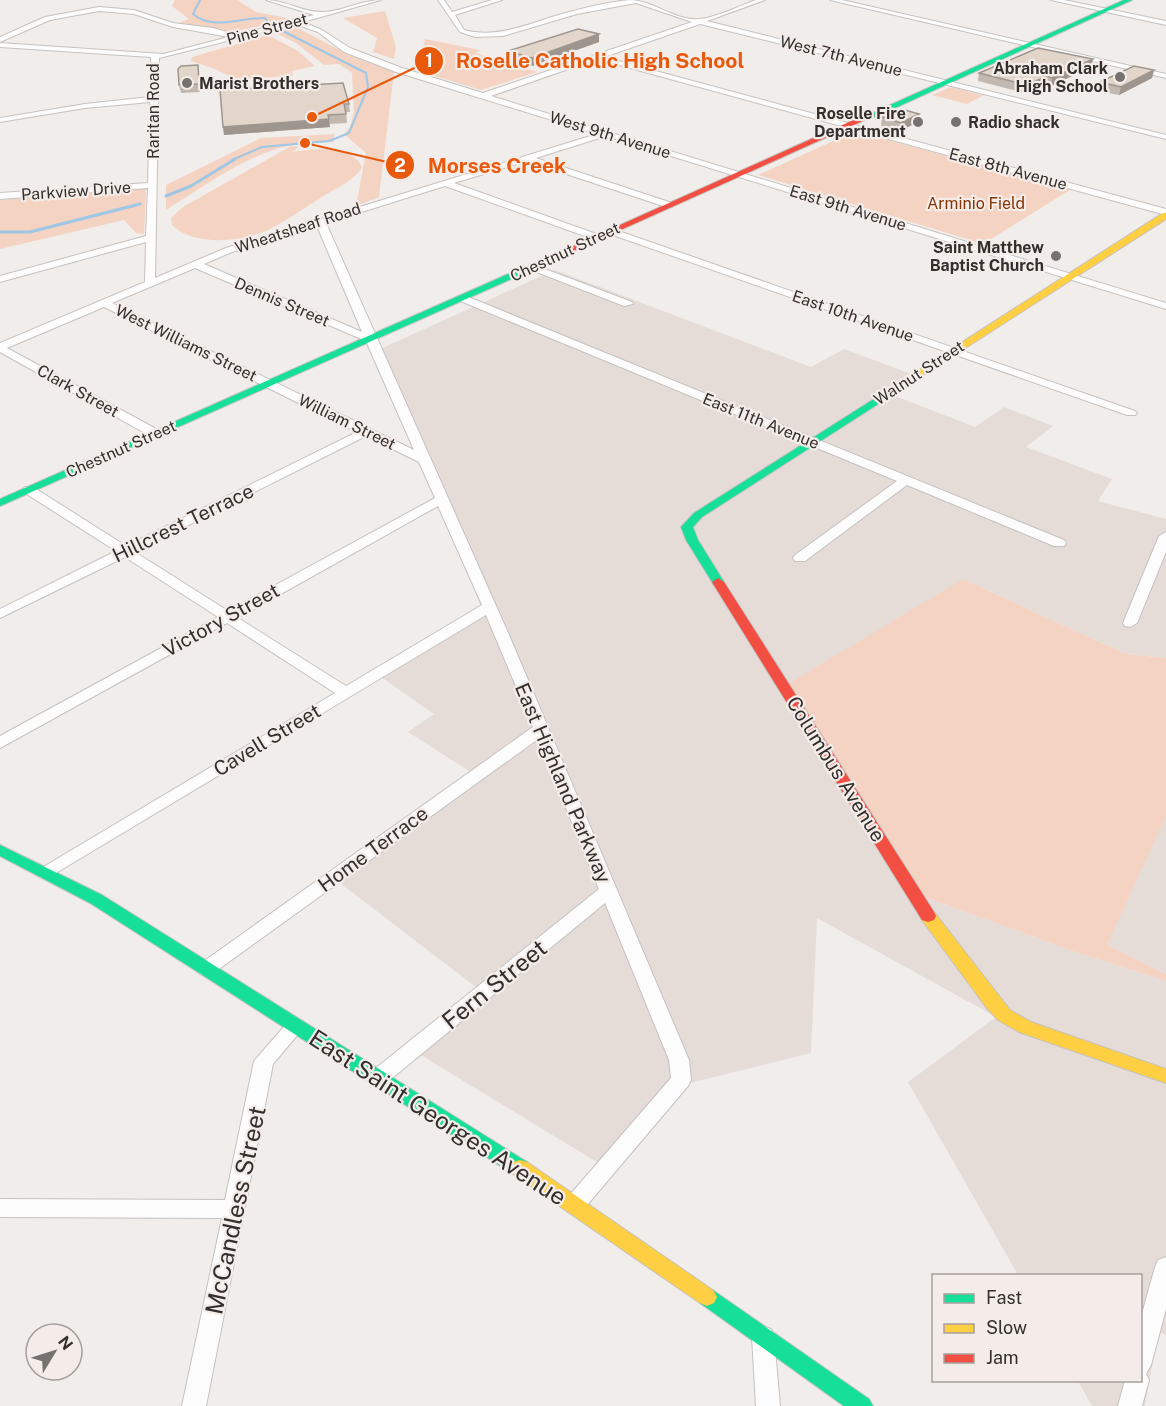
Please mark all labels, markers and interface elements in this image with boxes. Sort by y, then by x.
street label: Pine Street [224,9,310,49]
street label: West 7th Avenue [778,32,904,80]
callout: Roselle Catholic High School [414,42,757,81]
text: Roselle Catholic High School [456,48,744,73]
text: 1 [425,50,433,71]
place label: Abraham Clark High School [993,59,1108,96]
street label: Raritan Road [144,63,163,159]
marker: Abraham Clark High School [1113,70,1127,84]
place label: Marist Brothers [199,74,319,93]
marker: Marist Brothers [180,76,194,90]
place label: Roselle Fire Department [814,104,906,141]
street label: West 9th Avenue [547,108,673,162]
place label: Radio shack [968,113,1060,132]
marker: Roselle Fire Department [911,115,925,129]
marker: Radio shack [949,115,963,129]
street label: East 8th Avenue [947,144,1069,194]
callout: Morses Creek [385,146,578,185]
text: Morses Creek [428,153,566,178]
text: 2 [394,155,406,176]
street label: Parkview Drive [21,178,131,204]
street label: East 9th Avenue [787,181,909,235]
park label: Arminio Field [927,194,1025,213]
street label: Wheatsheaf Road [233,199,363,257]
street label: Chestnut Street [507,218,623,286]
place label: Saint Matthew Baptist Church [930,238,1044,275]
marker: Saint Matthew Baptist Church [1049,249,1063,263]
street label: Dennis Street [232,273,332,331]
street label: East 10th Avenue [790,286,916,346]
street label: West Williams Street [112,300,260,386]
street label: Walnut Street [870,337,968,409]
street label: Clark Street [34,361,122,421]
street label: East 11th Avenue [700,389,822,453]
street label: William Street [295,390,399,454]
street label: Chestnut Street [63,416,179,482]
street label: Hillcrest Terrace [108,478,258,568]
street label: Victory Street [158,578,284,662]
street label: East Highland Parkway [510,679,616,887]
street label: Columbus Avenue [782,692,890,846]
street label: Cavell Street [209,699,325,781]
street label: Home Terrace [313,801,433,897]
street label: Fern Street [436,933,552,1035]
street label: East Saint Georges Avenue [304,1023,572,1211]
street label: McCandless Street [199,1103,271,1317]
legend [932,1274,1142,1382]
text: Fast [986,1287,1022,1308]
text: Slow [986,1317,1027,1338]
north arrow [24,1322,84,1382]
text: N [54,1332,77,1354]
text: Jam [986,1347,1019,1368]

